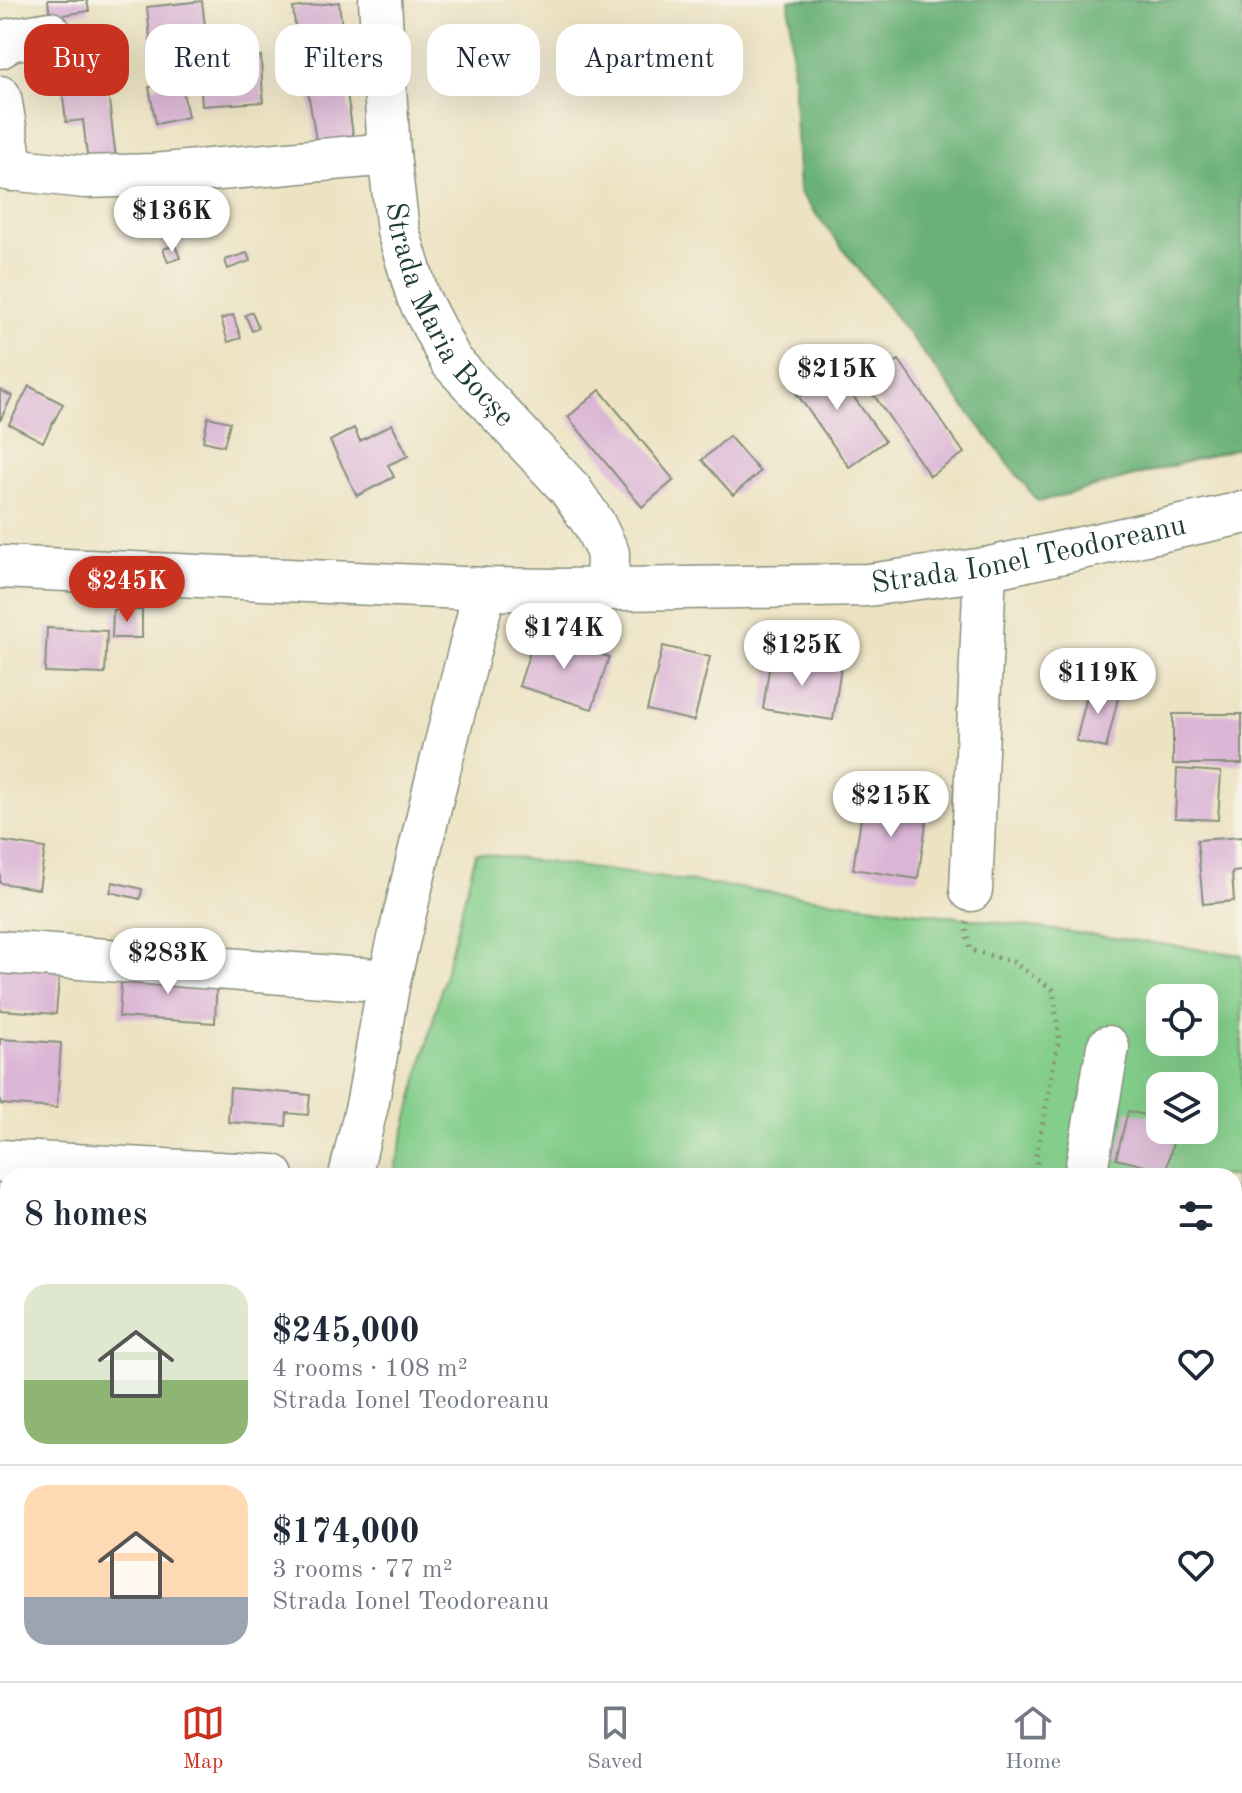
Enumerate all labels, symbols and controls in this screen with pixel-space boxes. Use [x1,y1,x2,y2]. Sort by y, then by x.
chip: Buy [24,24,129,96]
chip: Rent [145,24,259,96]
chip: Filters [275,24,411,96]
chip: New [427,24,540,96]
chip: Apartment [556,24,743,96]
pin: $136K [116,186,228,254]
text: $136K [132,199,212,225]
street label: Strada Maria Bocșe [380,201,519,433]
pin: $215K [781,344,893,412]
text: $215K [797,357,877,383]
street label: Strada Ionel Teodoreanu [869,511,1189,599]
pin: $245K [71,556,183,624]
text: $245K [87,569,167,595]
pin: $174K [508,603,620,671]
text: $174K [524,616,604,642]
pin: $125K [746,620,858,688]
text: $125K [762,633,842,659]
pin: $119K [1042,648,1154,716]
text: $119K [1058,661,1138,687]
pin: $215K [835,771,947,839]
text: $215K [851,784,931,810]
pin: $283K [112,928,224,996]
text: $283K [128,941,208,967]
map controls [1146,984,1218,1144]
button: locate [1146,984,1218,1056]
button: layers [1146,1072,1218,1144]
icon: filters [1174,1194,1218,1238]
text: 8 homes [24,1199,147,1233]
text: $245,000 [272,1315,420,1349]
icon: home [88,1316,184,1412]
icon: heart [1174,1342,1218,1386]
text: 4 rooms · 108 m² [272,1356,468,1382]
text: Strada Ionel Teodoreanu [272,1388,549,1414]
text: $174,000 [272,1516,420,1550]
icon: home [88,1517,184,1613]
icon: heart [1174,1543,1218,1587]
text: 3 rooms · 77 m² [272,1557,453,1583]
text: Strada Ionel Teodoreanu [272,1589,549,1615]
tab: Map [181,1701,225,1776]
tab: Saved [587,1701,643,1776]
tab: Home [1005,1701,1061,1776]

